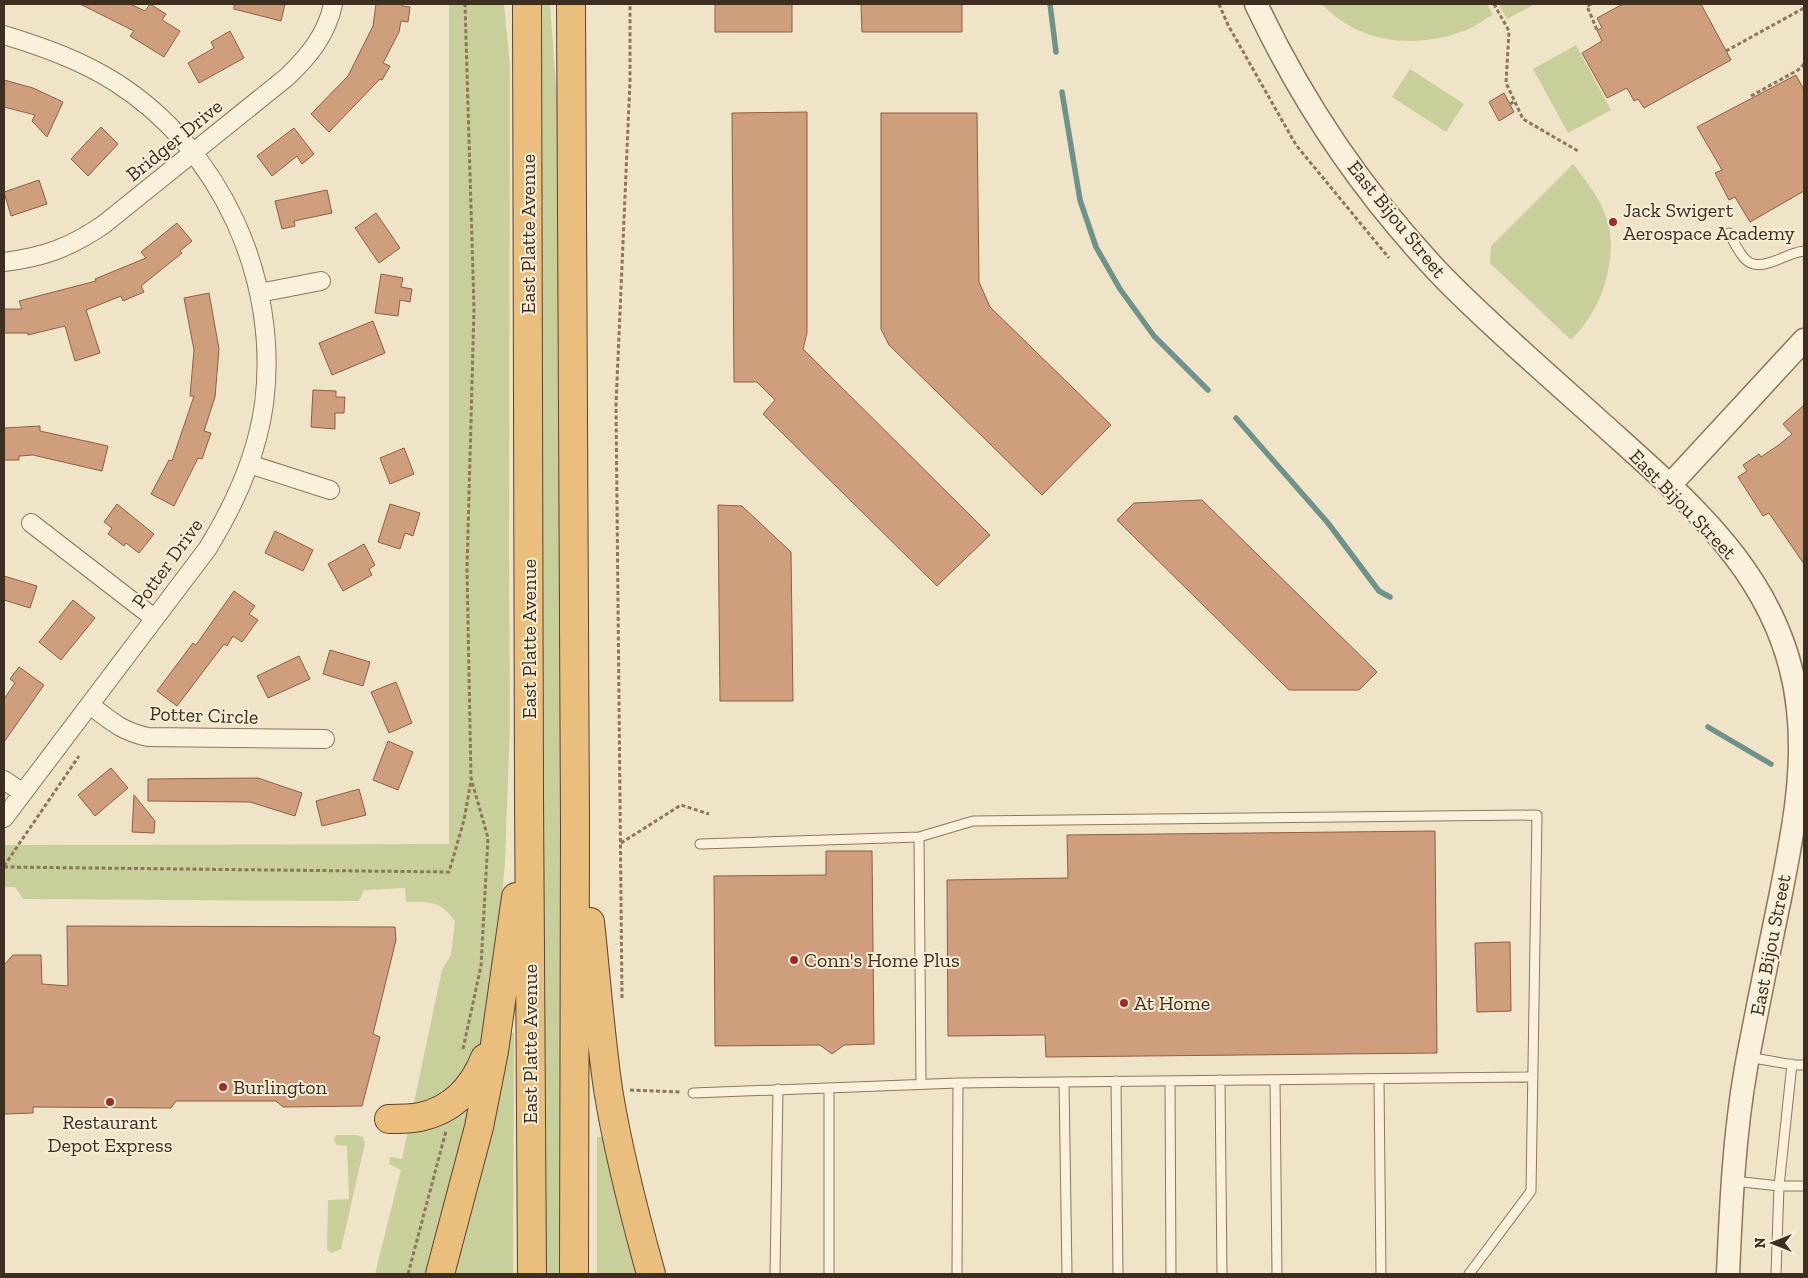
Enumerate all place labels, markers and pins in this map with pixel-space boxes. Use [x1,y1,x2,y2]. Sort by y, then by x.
place label: Jack Swigert Aerospace Academy [1623,198,1795,245]
marker: Jack Swigert Aerospace Academy [1607,216,1619,228]
place label: Conn's Home Plus [804,948,960,972]
marker: Conn's Home Plus [788,954,800,966]
place label: At Home [1134,991,1210,1015]
marker: At Home [1118,997,1130,1009]
place label: Burlington [233,1075,328,1099]
marker: Burlington [217,1081,229,1093]
marker: Restaurant Depot Express [104,1096,116,1108]
place label: Restaurant Depot Express [47,1110,173,1157]

